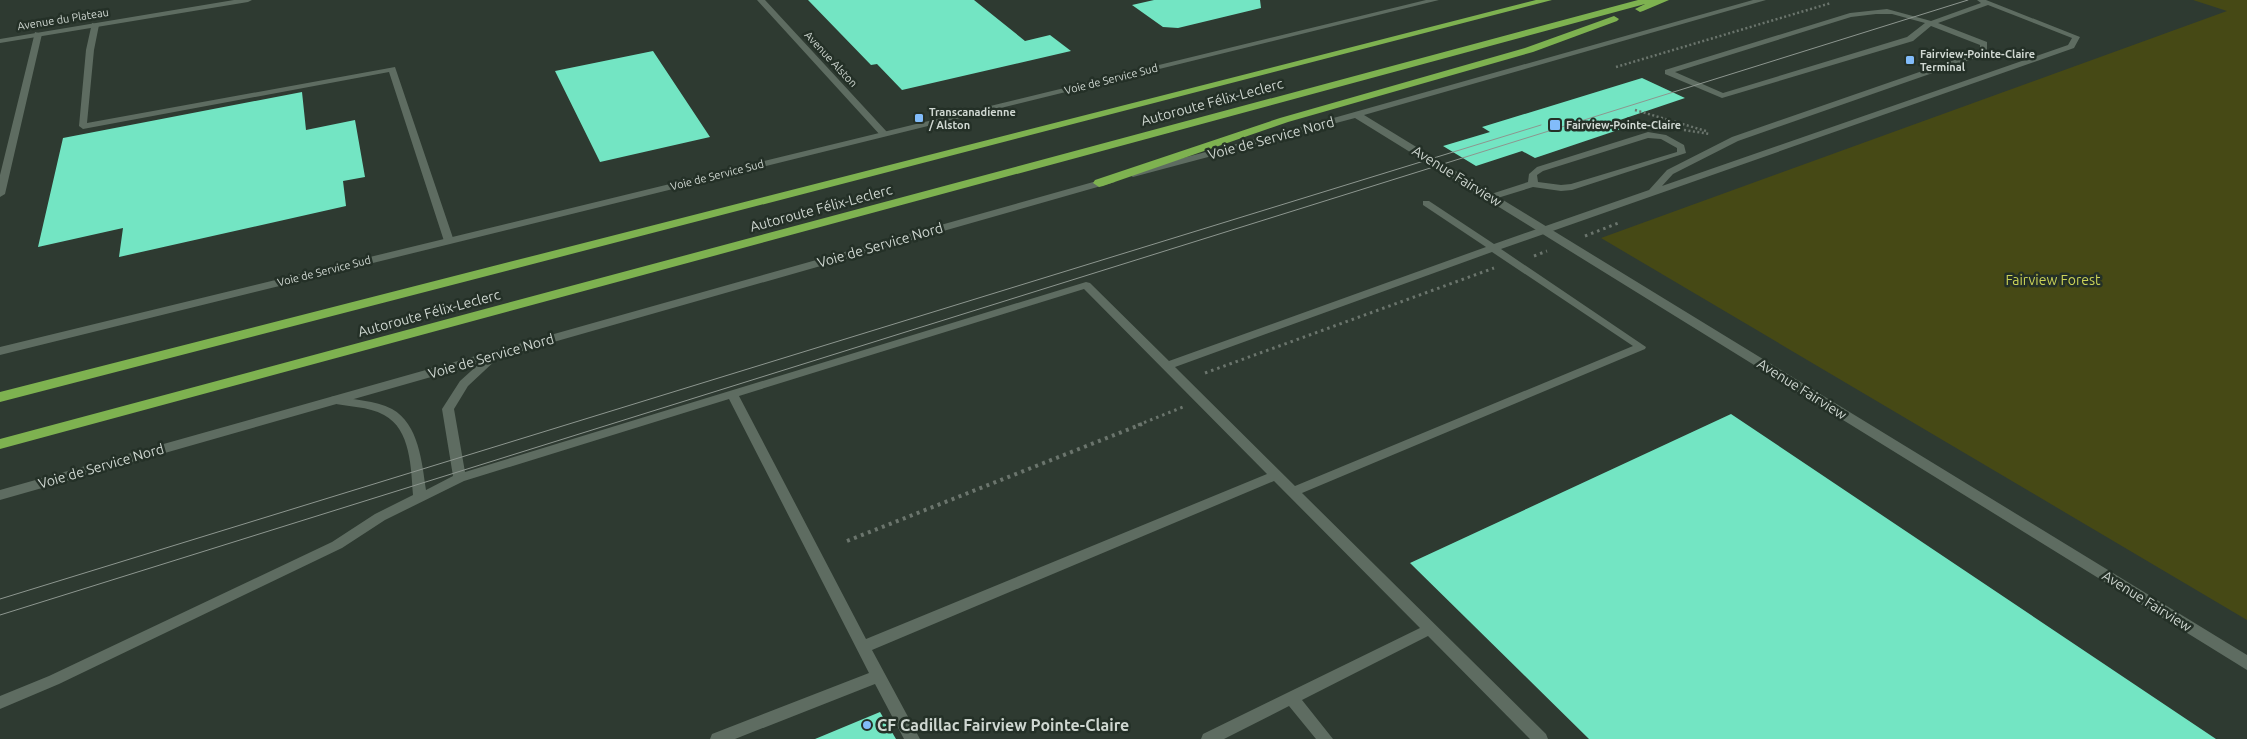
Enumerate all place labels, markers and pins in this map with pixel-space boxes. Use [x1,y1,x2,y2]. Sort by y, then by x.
place label: Fairview-Pointe-Claire Terminal [1920,48,2035,73]
marker: Fairview-Pointe-Claire Terminal [1904,54,1916,66]
place label: Transcanadienne / Alston [928,106,1016,131]
marker: Transcanadienne / Alston [913,112,925,124]
marker: Fairview-Pointe-Claire [1548,118,1562,132]
place label: Fairview-Pointe-Claire [1566,119,1681,131]
place label: CF Cadillac Fairview Pointe-Claire [877,716,1129,734]
marker: CF Cadillac Fairview Pointe-Claire [861,719,873,731]

